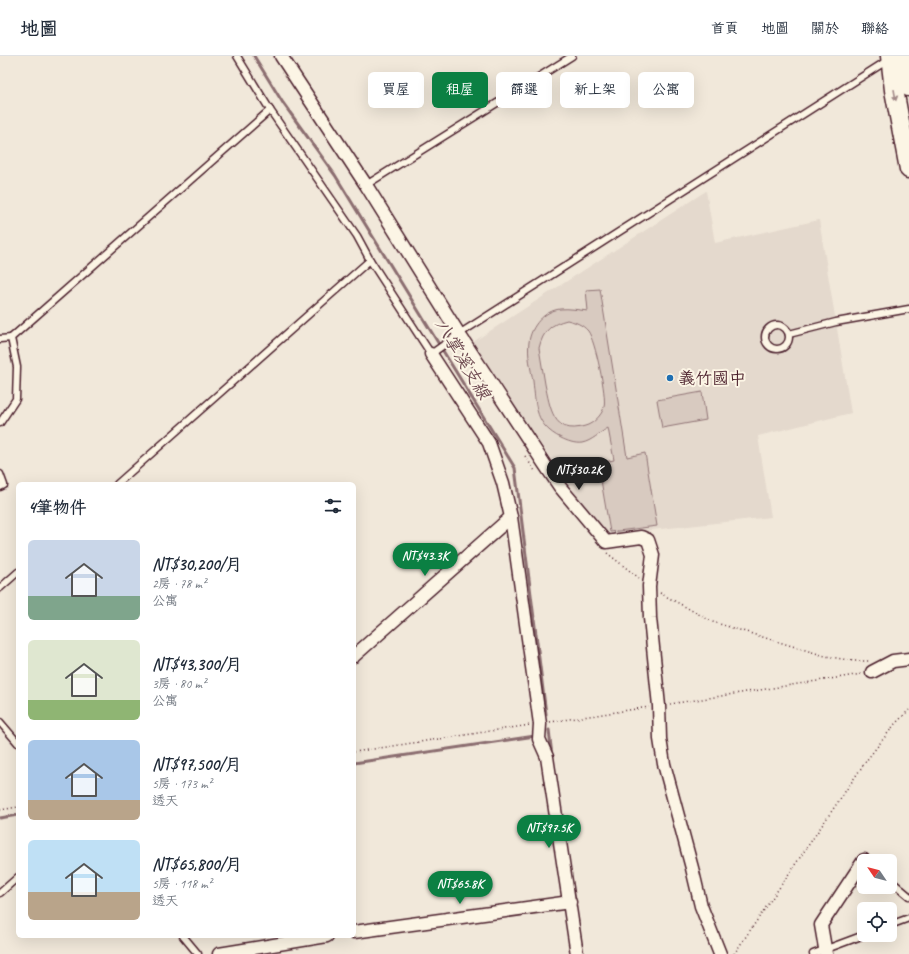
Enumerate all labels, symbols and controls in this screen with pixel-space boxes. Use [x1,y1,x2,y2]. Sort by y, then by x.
text: 地圖 [20,17,58,41]
text: 首頁 [711,20,739,37]
text: 地圖 [761,20,789,37]
text: 關於 [811,20,839,37]
text: 聯絡 [861,20,889,37]
chip: 買屋 [368,72,424,108]
chip: 租屋 [432,72,488,108]
chip: 篩選 [496,72,552,108]
chip: 新上架 [560,72,630,108]
chip: 公寓 [638,72,694,108]
one-way arrow [892,89,898,101]
water label: 八掌溪支線 [430,315,496,404]
place label: 義竹國中 [678,368,746,389]
marker: 義竹國中 [665,373,675,383]
pin: NT$30.2K [538,457,620,491]
text: NT$30.2K [556,462,602,478]
icon: filters [322,495,344,517]
text: 4筆物件 [28,497,87,518]
pin: NT$43.3K [384,543,466,577]
text: NT$43.3K [402,548,448,564]
text: NT$30,200/月 [152,554,242,575]
icon: home [60,556,108,604]
text: 2房 · 78 m² [152,576,206,592]
text: 公寓 [152,593,178,609]
text: NT$43,300/月 [152,654,242,675]
icon: home [60,656,108,704]
text: 3房 · 80 m² [152,676,206,692]
text: 公寓 [152,693,178,709]
text: NT$97,500/月 [152,754,242,775]
icon: home [60,756,108,804]
text: 5房 · 173 m² [152,776,212,792]
text: 透天 [152,793,178,809]
pin: NT$97.5K [508,815,590,849]
text: NT$97.5K [526,820,572,836]
text: NT$65,800/月 [152,854,242,875]
north arrow [857,854,897,894]
map controls [857,854,897,942]
icon: home [60,856,108,904]
pin: NT$65.8K [419,871,501,905]
text: 5房 · 118 m² [152,876,212,892]
text: NT$65.8K [437,876,483,892]
text: 透天 [152,893,178,909]
button: locate [857,902,897,942]

